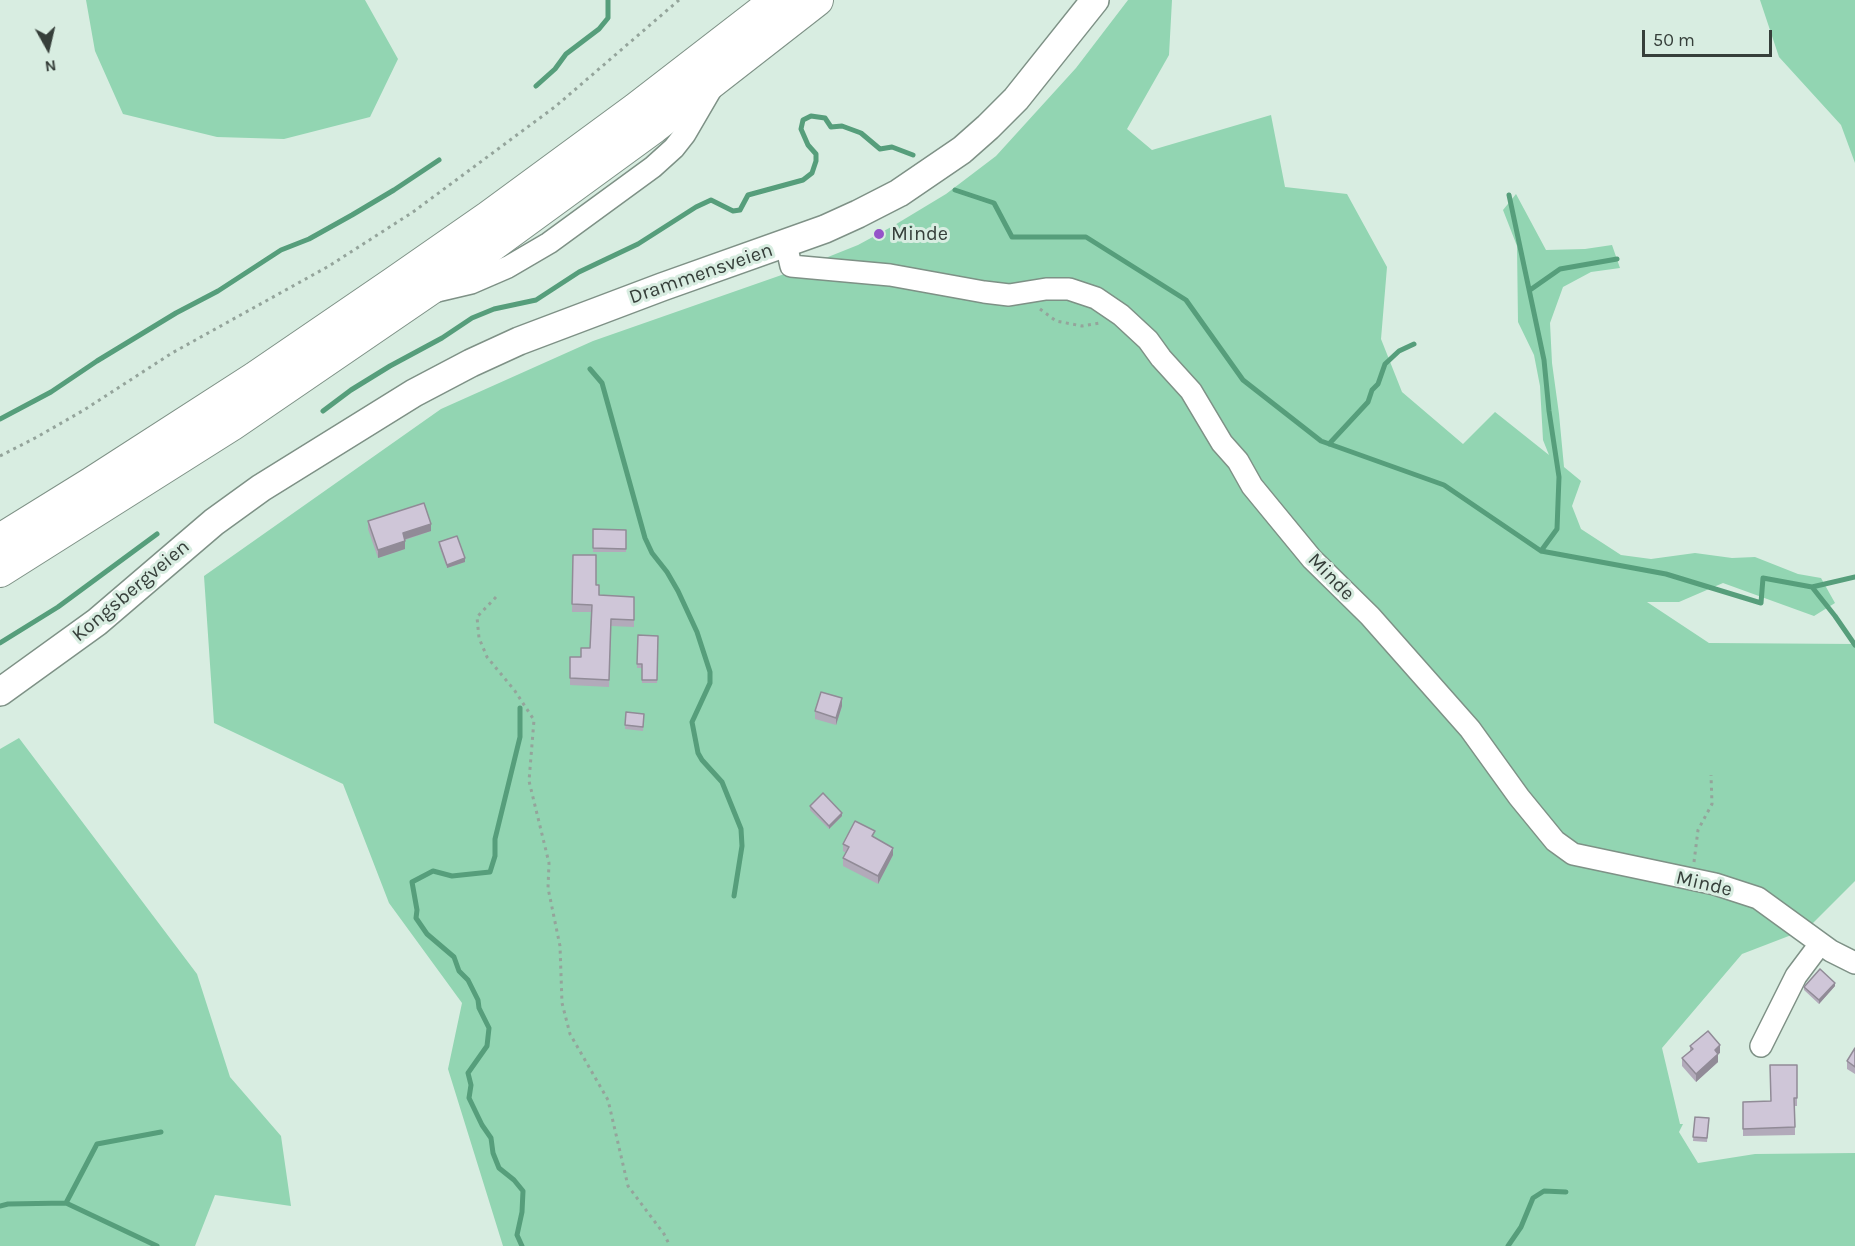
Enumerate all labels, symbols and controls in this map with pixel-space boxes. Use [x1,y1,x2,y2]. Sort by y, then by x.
north arrow [18,18,78,78]
scale bar [1645,18,1776,56]
text: 50 m [1653,29,1695,51]
text: N [44,56,58,77]
place label: Minde [891,222,948,246]
marker: Minde [872,227,886,241]
street label: Drammensveien [626,238,776,310]
street label: Kongsbergveien [67,535,195,647]
street label: Minde [1303,548,1359,606]
street label: Minde [1673,866,1735,902]

